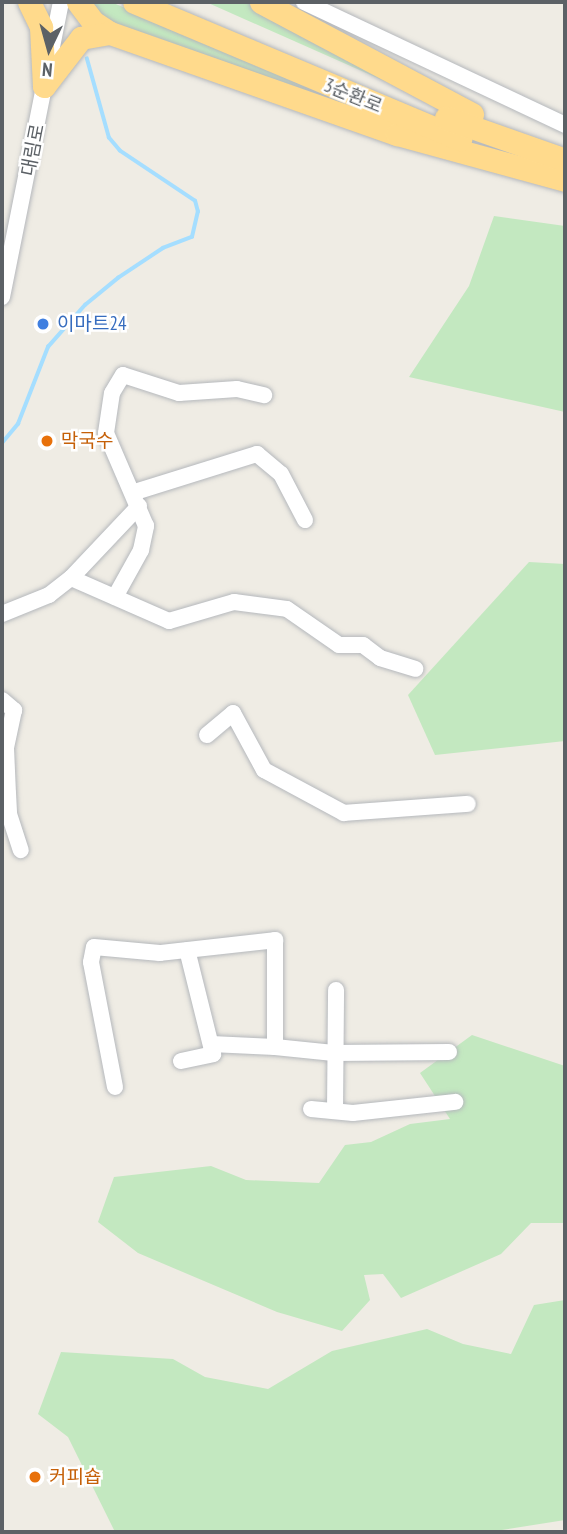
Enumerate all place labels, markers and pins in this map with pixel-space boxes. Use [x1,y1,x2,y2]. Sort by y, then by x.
place label: 이마트24 [57,313,127,335]
marker: 이마트24 [35,316,51,332]
place label: 막국수 [61,430,113,452]
marker: 막국수 [39,433,55,449]
place label: 커피숍 [49,1466,101,1488]
marker: 커피숍 [27,1469,43,1485]

